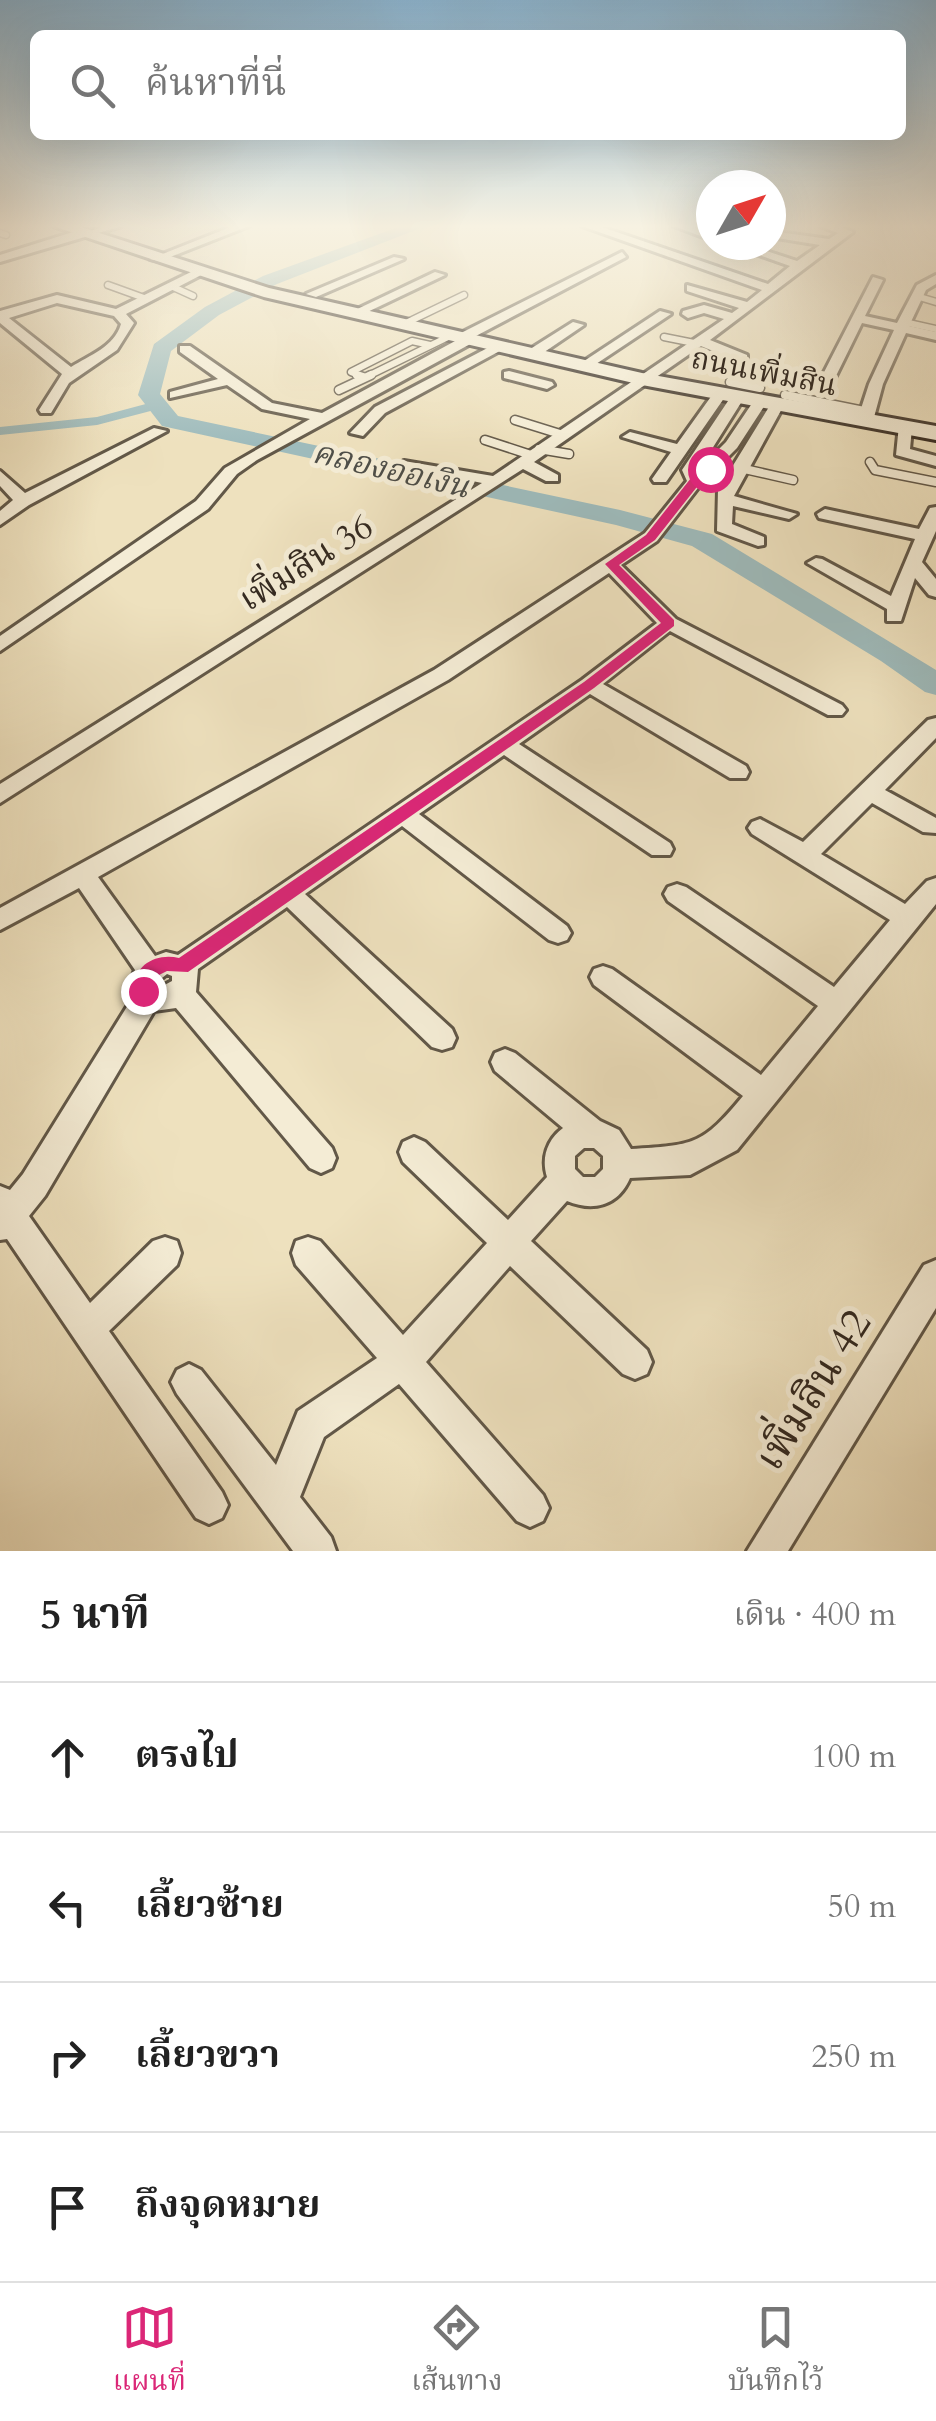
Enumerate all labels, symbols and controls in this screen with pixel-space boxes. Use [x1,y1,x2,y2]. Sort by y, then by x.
search box [30,30,906,140]
text: ค้นหาที่นี่ [145,57,286,109]
icon: search [65,58,120,113]
north arrow [696,170,786,260]
street label: ถนนเพิ่มสิน [688,336,841,406]
water label: คลองออเงิน [308,431,474,510]
route start [688,447,734,493]
street label: เพิ่มสิน 36 [229,502,382,623]
route end [121,969,167,1015]
street label: เพิ่มสิน 42 [739,1297,885,1481]
text: 5 นาที [40,1586,150,1643]
text: เดิน · 400 m [733,1593,896,1637]
text: ตรงไป [135,1729,239,1781]
icon: ahead [40,1730,95,1785]
text: 100 m [811,1735,896,1779]
text: เลี้ยวซ้าย [135,1879,284,1931]
icon: left [40,1880,95,1935]
text: 50 m [828,1885,896,1929]
text: เลี้ยวขวา [135,2029,280,2081]
icon: right [40,2030,95,2085]
text: 250 m [811,2035,896,2079]
text: ถึงจุดหมาย [135,2179,320,2231]
icon: arrive [40,2180,95,2235]
tab: แผนที่ [113,2300,186,2405]
tab: เส้นทาง [411,2300,503,2405]
tab: บันทึกไว้ [728,2300,823,2405]

